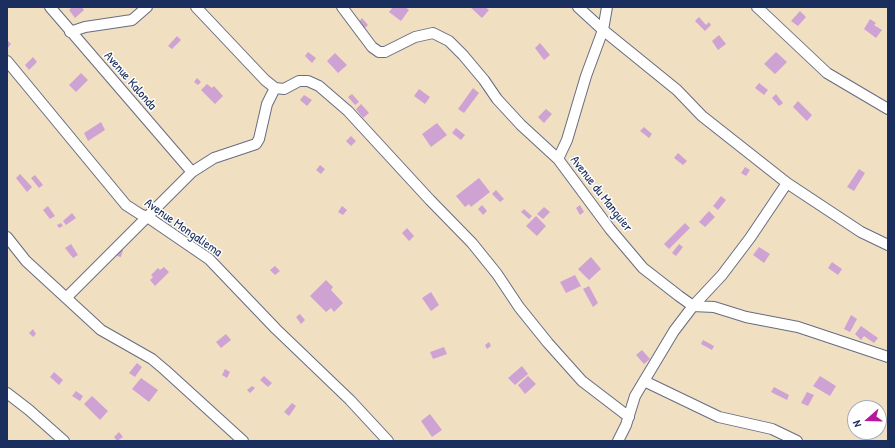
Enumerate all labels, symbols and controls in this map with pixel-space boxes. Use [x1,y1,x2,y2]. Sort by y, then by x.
street label: Avenue Kalonda [100,48,160,114]
street label: Avenue du Manguier [567,153,635,235]
street label: Avenue Mongaliema [141,195,225,261]
north arrow [847,400,887,440]
text: N [849,419,864,429]

